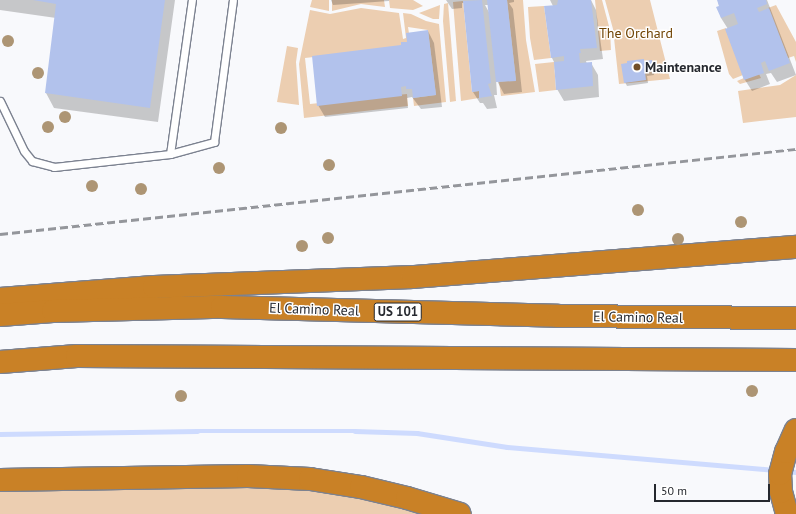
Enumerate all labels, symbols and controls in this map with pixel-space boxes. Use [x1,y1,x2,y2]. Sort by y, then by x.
park label: The Orchard [599,25,673,41]
place label: Maintenance [645,59,722,75]
marker: Maintenance [632,62,642,72]
street label: El Camino Real [269,299,359,319]
road number: US 101 [373,301,423,323]
street label: El Camino Real [593,308,683,326]
scale bar [656,476,772,502]
text: 50 m [661,483,687,498]

